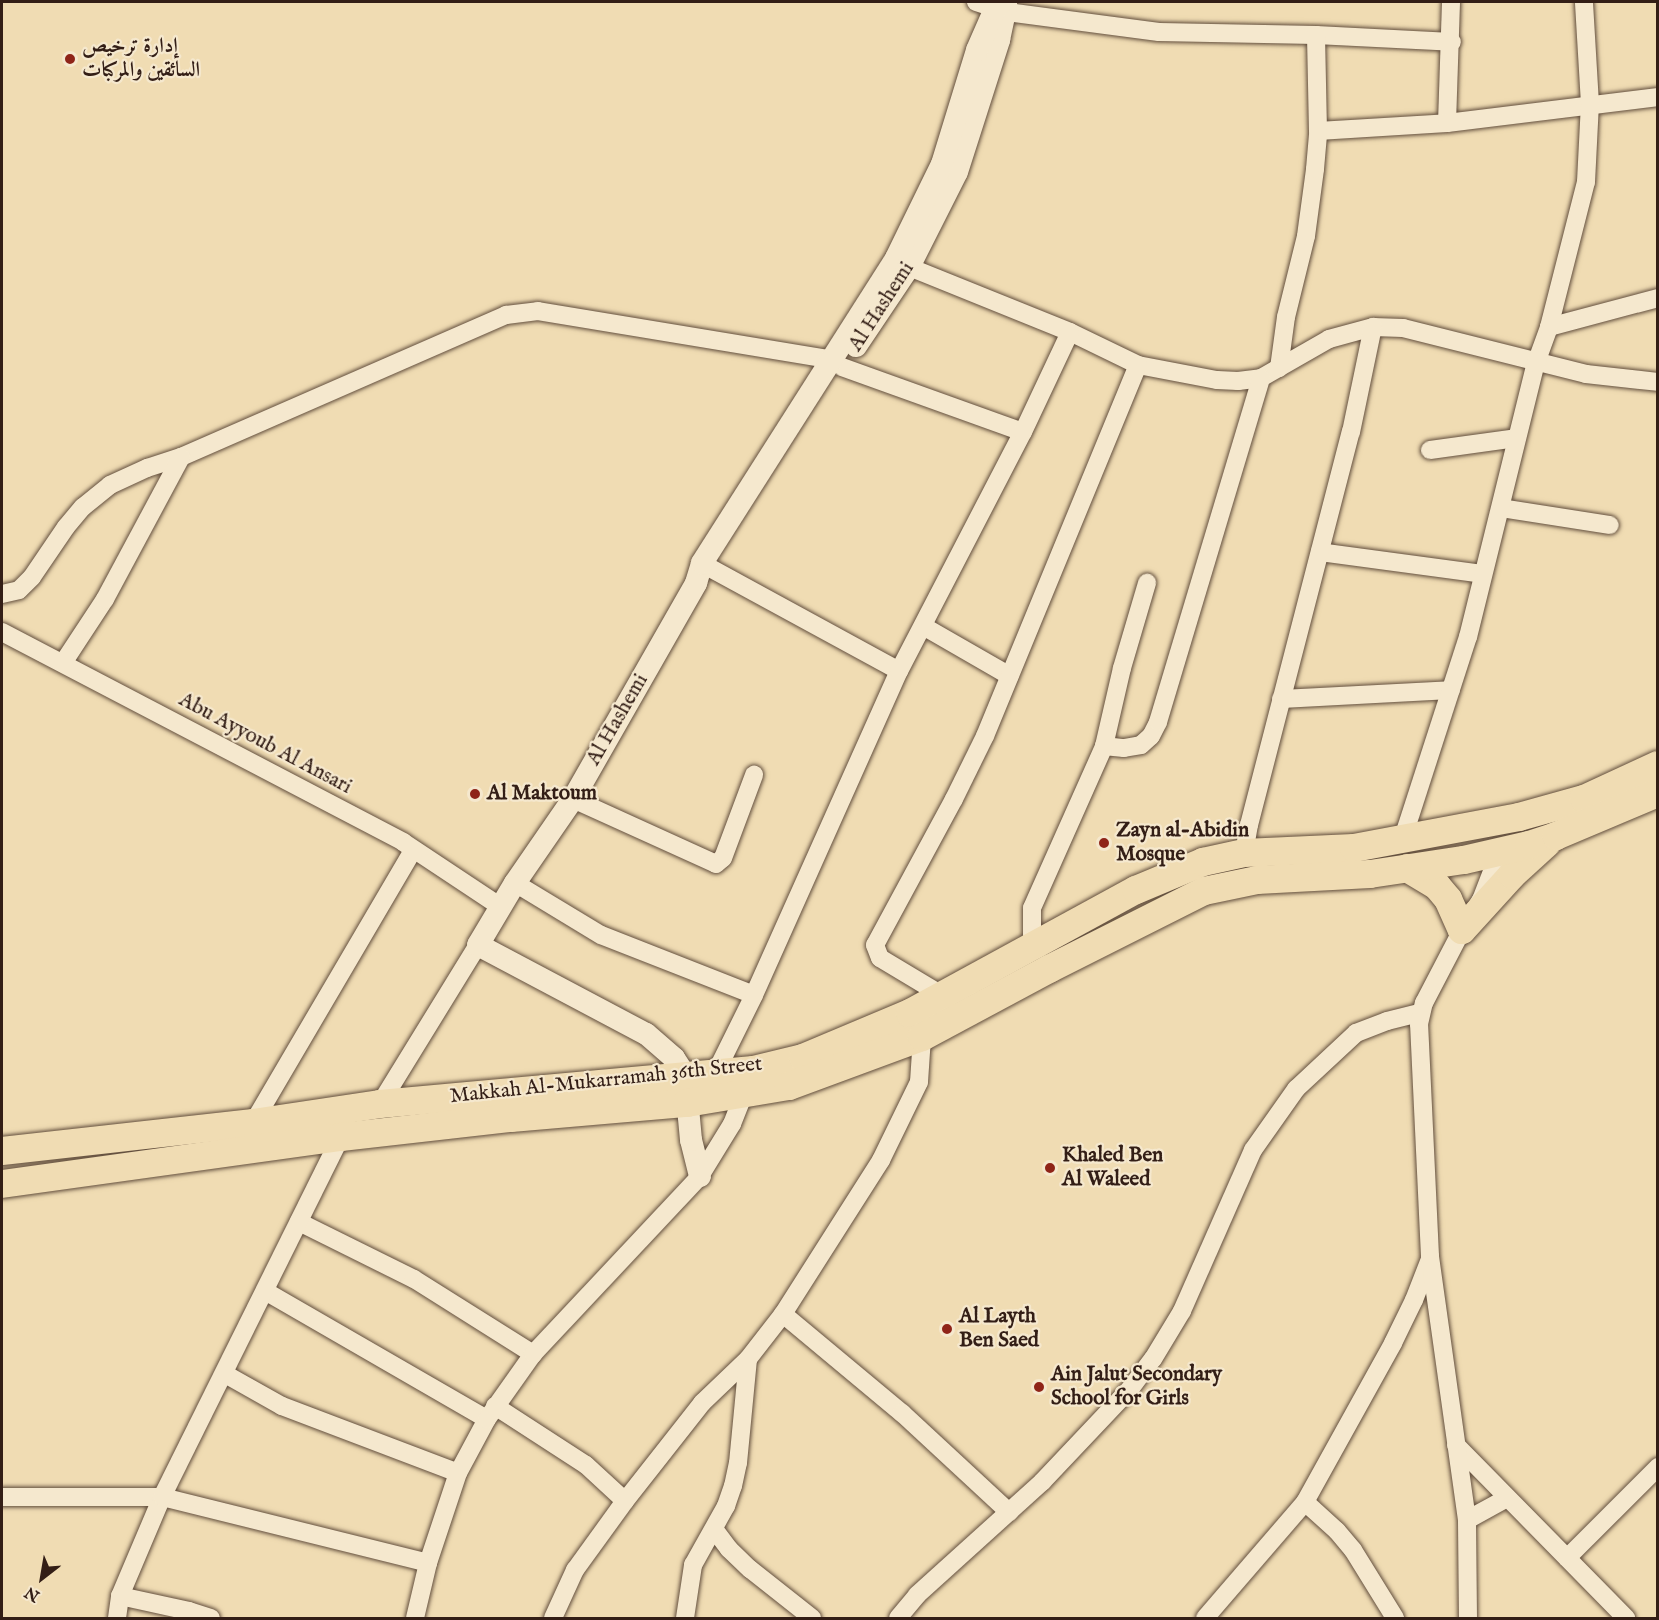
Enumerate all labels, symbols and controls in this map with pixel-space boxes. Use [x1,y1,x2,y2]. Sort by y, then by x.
place label: إدارة ترخيص السائقين والمركبات [82,34,200,84]
marker: إدارة ترخيص السائقين والمركبات [63,52,77,66]
street label: Al Hashemi [844,258,920,356]
street label: Al Hashemi [582,670,654,770]
street label: Abu Ayyoub Al Ansari [174,688,356,800]
place label: Al Maktoum [487,781,597,807]
marker: Al Maktoum [468,787,482,801]
place label: Zayn al-Abidin Mosque [1116,818,1249,868]
marker: Zayn al-Abidin Mosque [1097,836,1111,850]
street label: Makkah Al-Mukarramah 36th Street [449,1052,763,1110]
place label: Khaled Ben Al Waleed [1062,1143,1163,1193]
marker: Khaled Ben Al Waleed [1043,1161,1057,1175]
place label: Al Layth Ben Saed [959,1304,1039,1354]
marker: Al Layth Ben Saed [940,1322,954,1336]
place label: Ain Jalut Secondary School for Girls [1051,1362,1222,1412]
marker: Ain Jalut Secondary School for Girls [1032,1380,1046,1394]
north arrow [12,1548,72,1608]
text: N [22,1581,44,1606]

